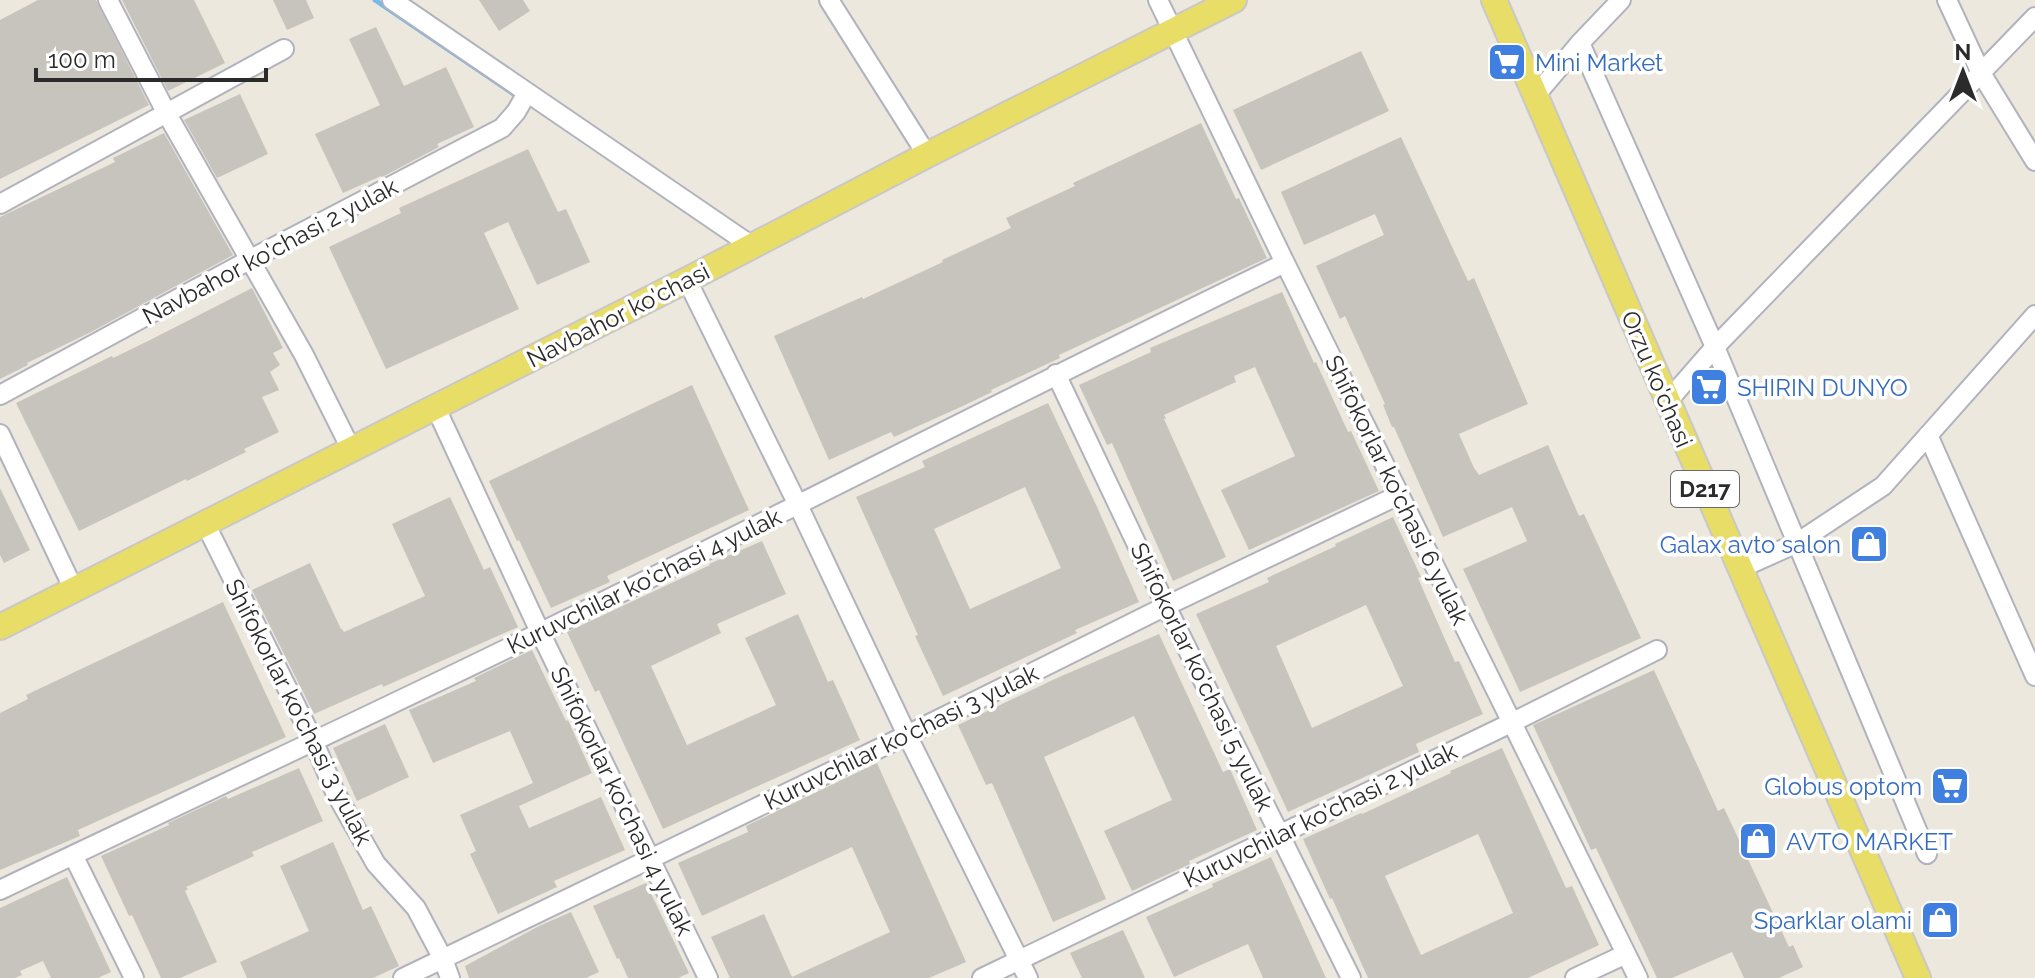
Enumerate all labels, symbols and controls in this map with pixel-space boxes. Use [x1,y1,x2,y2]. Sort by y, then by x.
scale bar [36,32,266,82]
north arrow [1923,32,2003,112]
text: N [1955,39,1971,65]
supermarket icon: Mini Market [1486,41,1528,83]
text: 100 m [48,45,116,74]
place label: Mini Market [1535,48,1663,77]
street label: Navbahor ko'chasi 2 yulak [138,171,403,331]
street label: Navbahor ko'chasi [522,256,714,374]
street label: Orzu ko'chasi [1615,306,1699,452]
street label: Shifokorlar ko'chasi 6 yulak [1319,350,1475,630]
supermarket icon: SHIRIN DUNYO [1688,366,1730,408]
place label: SHIRIN DUNYO [1737,373,1908,402]
road number: D217 [1671,471,1739,507]
street label: Kuruvchilar ko'chasi 4 yulak [502,502,786,660]
shop icon: Galax avto salon [1848,523,1890,565]
place label: Galax avto salon [1660,530,1841,559]
street label: Shifokorlar ko'chasi 5 yulak [1124,538,1280,816]
street label: Shifokorlar ko'chasi 3 yulak [219,574,379,850]
street label: Kuruvchilar ko'chasi 3 yulak [759,658,1043,816]
street label: Shifokorlar ko'chasi 4 yulak [544,662,700,940]
street label: Kuruvchilar ko'chasi 2 yulak [1178,736,1462,894]
supermarket icon: Globus optom [1929,765,1971,807]
place label: Globus optom [1764,772,1922,801]
shop icon: AVTO MARKET [1737,820,1779,862]
place label: AVTO MARKET [1786,827,1953,856]
shop icon: Sparklar olami [1919,899,1961,941]
place label: Sparklar olami [1754,906,1912,935]

